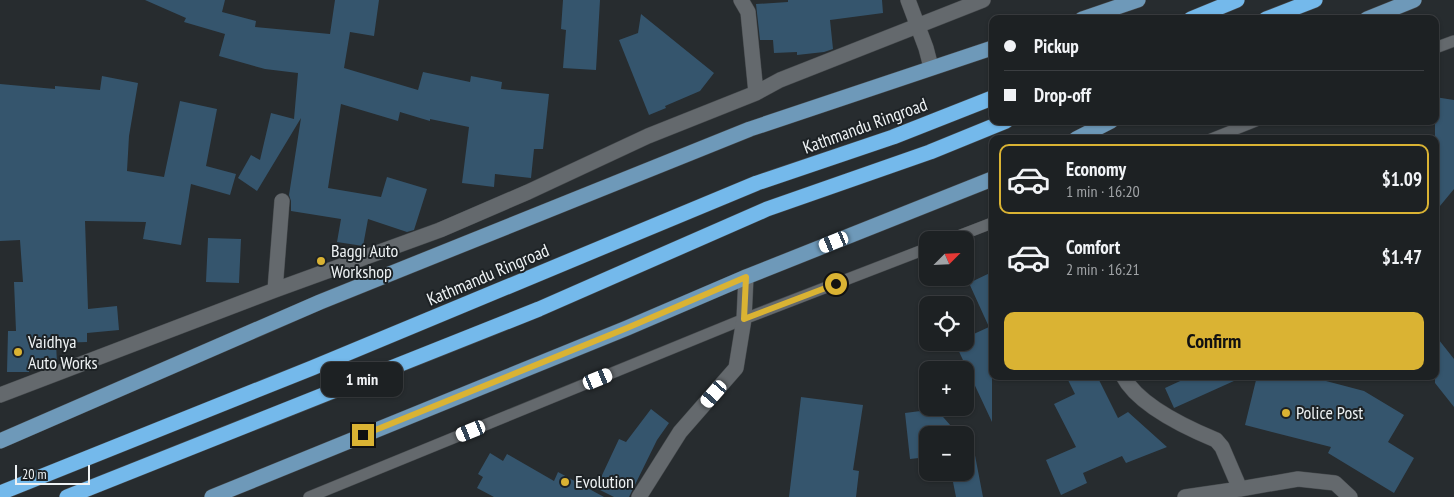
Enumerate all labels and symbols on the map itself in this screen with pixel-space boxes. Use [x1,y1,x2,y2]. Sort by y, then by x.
street label: Kathmandu Ringroad [799,92,930,159]
car [817,229,850,255]
north arrow [919,231,974,286]
street label: Kathmandu Ringroad [423,238,552,311]
place label: Baggi Auto Workshop [331,239,399,283]
marker: Baggi Auto Workshop [315,255,327,267]
route start [825,273,847,295]
place label: Vaidhya Auto Works [27,330,98,374]
marker: Vaidhya Auto Works [12,346,24,358]
callout: 1 min [322,362,404,398]
car [581,366,614,392]
car [698,378,729,410]
place label: Police Post [1296,401,1363,424]
marker: Police Post [1280,407,1292,419]
car [454,418,487,444]
route end [352,424,374,446]
scale bar [15,462,90,485]
place label: Evolution [575,470,634,493]
marker: Evolution [559,476,571,488]

